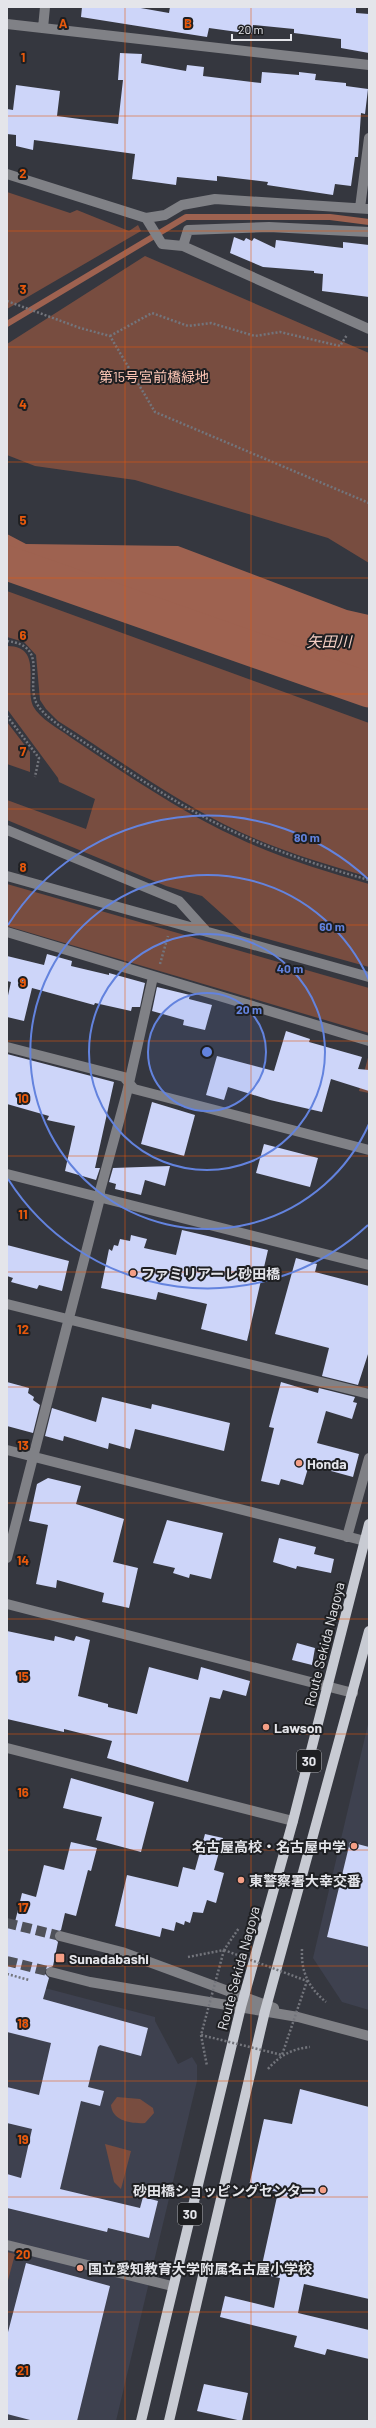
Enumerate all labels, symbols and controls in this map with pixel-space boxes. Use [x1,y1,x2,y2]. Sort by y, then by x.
text: A [59,15,68,31]
text: B [184,15,192,31]
scale bar [232,16,291,42]
text: 20 m [238,22,264,36]
text: 1 [21,49,25,65]
text: 2 [19,165,27,181]
text: 3 [19,281,27,297]
park label: 第15号宮前橋緑地 [99,368,209,385]
text: 4 [19,396,27,412]
text: 5 [19,512,27,528]
text: 6 [20,627,27,643]
water label: 矢田川 [306,632,353,650]
text: 7 [20,743,27,759]
text: 80 m [294,830,320,844]
text: 8 [19,859,27,875]
text: 60 m [319,919,345,933]
text: 40 m [277,961,303,975]
text: 9 [20,974,27,990]
text: 20 m [236,1002,262,1016]
centre of rings [200,1045,214,1059]
text: 10 [17,1090,29,1106]
text: 11 [18,1206,28,1222]
place label: ファミリアーレ砂田橋 [141,1265,280,1282]
marker: ファミリアーレ砂田橋 [128,1268,138,1278]
text: 12 [17,1321,29,1337]
text: 13 [17,1437,29,1453]
place label: Honda [307,1455,347,1472]
marker: Honda [294,1458,304,1468]
text: 14 [17,1552,29,1568]
street label: Route Sekida Nagoya [300,1580,348,1708]
text: 15 [17,1668,29,1684]
place label: Lawson [274,1719,322,1736]
marker: Lawson [261,1722,271,1732]
road number: 30 [297,1750,321,1772]
text: 16 [17,1784,29,1800]
place label: 名古屋高校・名古屋中学 [192,1838,346,1855]
marker: 名古屋高校・名古屋中学 [349,1841,359,1851]
place label: 東警察署大幸交番 [249,1872,361,1889]
marker: 東警察署大幸交番 [236,1875,246,1885]
text: 17 [17,1899,29,1915]
street label: Route Sekida Nagoya [213,1904,263,2032]
place label: Sunadabashi [69,1950,149,1967]
marker: Sunadabashi [54,1952,66,1964]
text: 18 [17,2015,29,2031]
text: 19 [17,2131,29,2147]
place label: 砂田橋ショッピングセンター [133,2182,315,2199]
marker: 砂田橋ショッピングセンター [318,2185,328,2195]
road number: 30 [178,2203,202,2225]
text: 20 [16,2246,30,2262]
place label: 国立愛知教育大学附属名古屋小学校 [88,2260,312,2277]
marker: 国立愛知教育大学附属名古屋小学校 [75,2263,85,2273]
text: 21 [17,2362,29,2378]

